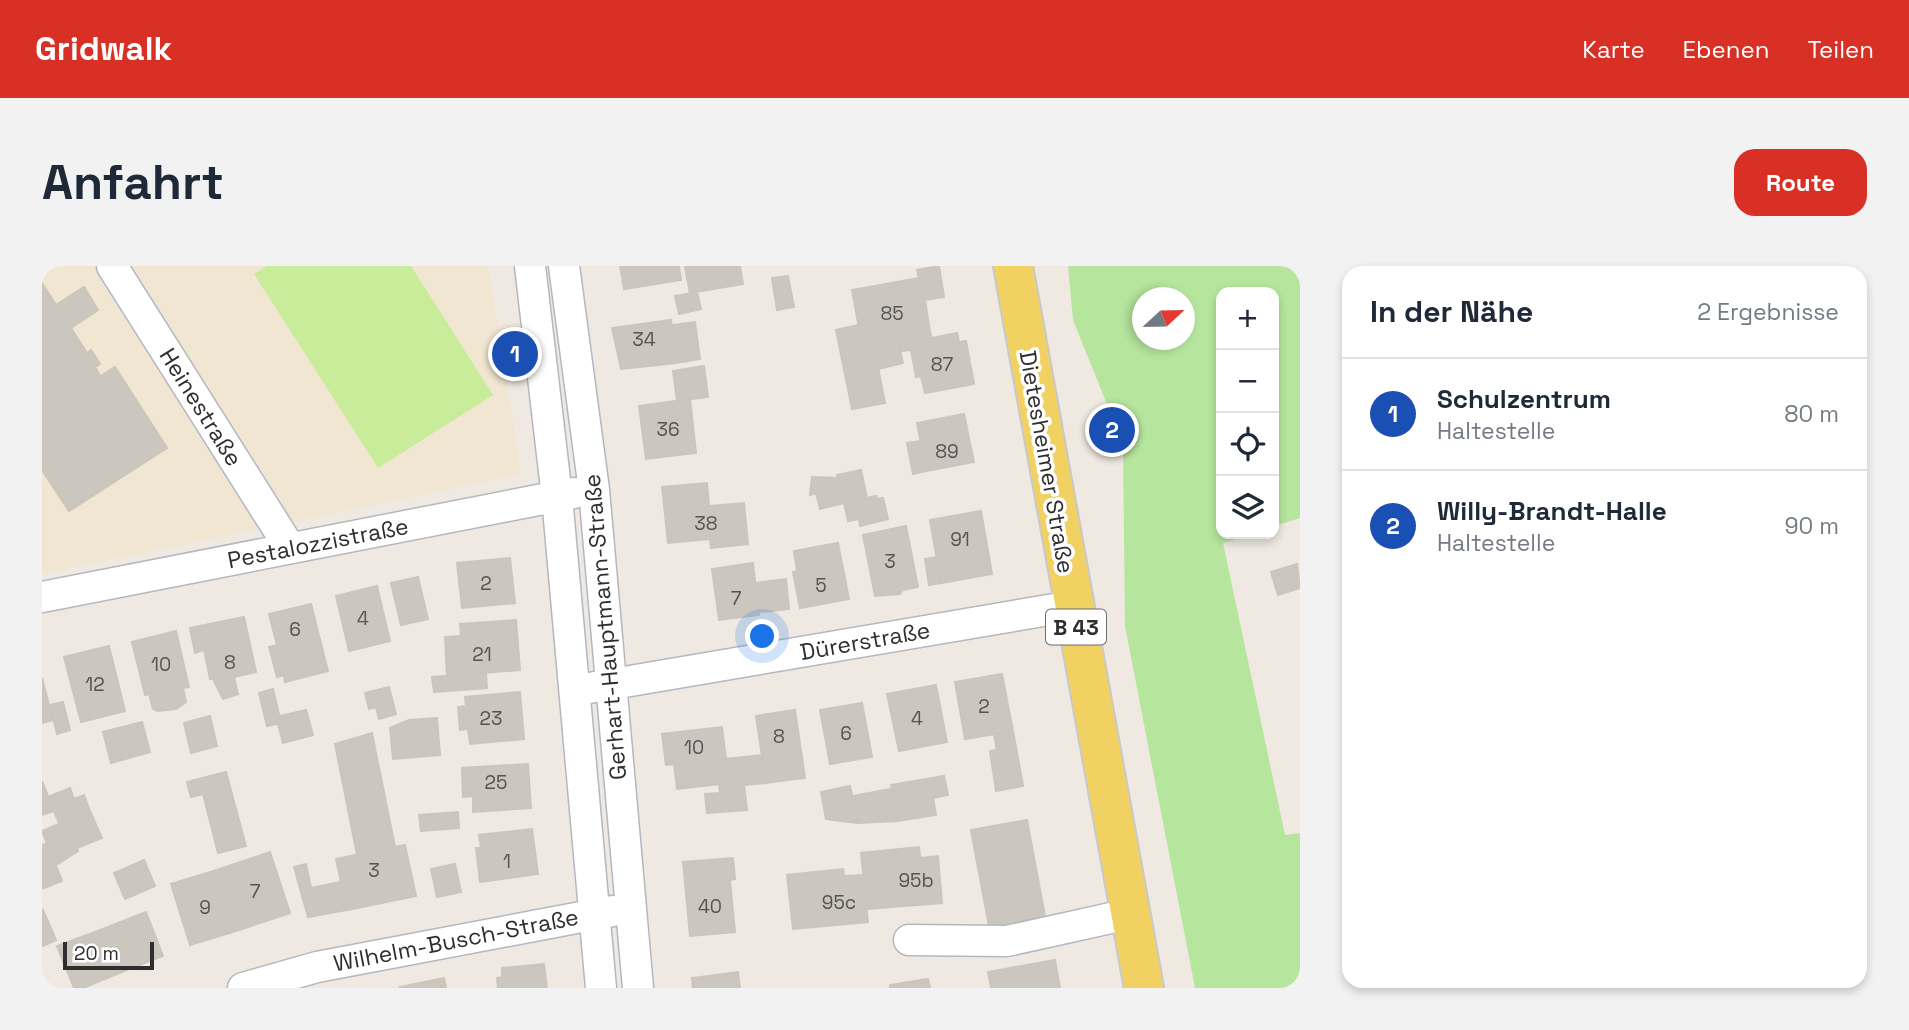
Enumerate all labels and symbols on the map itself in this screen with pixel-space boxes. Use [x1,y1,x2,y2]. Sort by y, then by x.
north arrow [1132,287,1195,350]
house number: 85 [880,301,904,326]
house number: 34 [632,327,656,352]
pin: 1 [492,328,538,380]
street label: Heinestraße [153,342,249,472]
street label: Dietesheimer Straße [1013,348,1081,576]
house number: 87 [931,352,953,377]
pin: 2 [1089,404,1135,456]
house number: 36 [656,417,680,442]
house number: 89 [935,439,959,464]
street label: Gerhart-Hauptmann-Straße [577,473,633,781]
street label: Pestalozzistraße [225,511,411,575]
house number: 38 [694,511,718,536]
house number: 91 [950,527,970,552]
house number: 3 [884,549,896,574]
house number: 2 [480,571,492,596]
house number: 5 [815,573,827,598]
house number: 7 [731,586,742,611]
house number: 4 [357,606,369,631]
road number: B 43 [1046,610,1106,644]
street label: Dürerstraße [798,615,932,667]
house number: 6 [289,617,301,642]
your location [745,619,779,653]
house number: 21 [472,642,492,667]
house number: 8 [224,650,236,675]
house number: 10 [151,652,171,677]
house number: 12 [85,672,105,697]
house number: 2 [978,694,990,719]
house number: 23 [480,706,502,731]
house number: 4 [911,706,923,731]
house number: 6 [840,721,852,746]
house number: 8 [773,724,785,749]
house number: 10 [684,735,704,760]
house number: 25 [485,770,507,795]
house number: 1 [503,849,511,874]
house number: 3 [368,858,380,883]
house number: 95b [898,868,934,893]
house number: 7 [250,879,261,904]
house number: 95c [822,890,856,915]
house number: 40 [698,894,722,919]
house number: 9 [199,895,211,920]
street label: Wilhelm-Busch-Straße [331,902,581,978]
scale bar [63,939,154,971]

